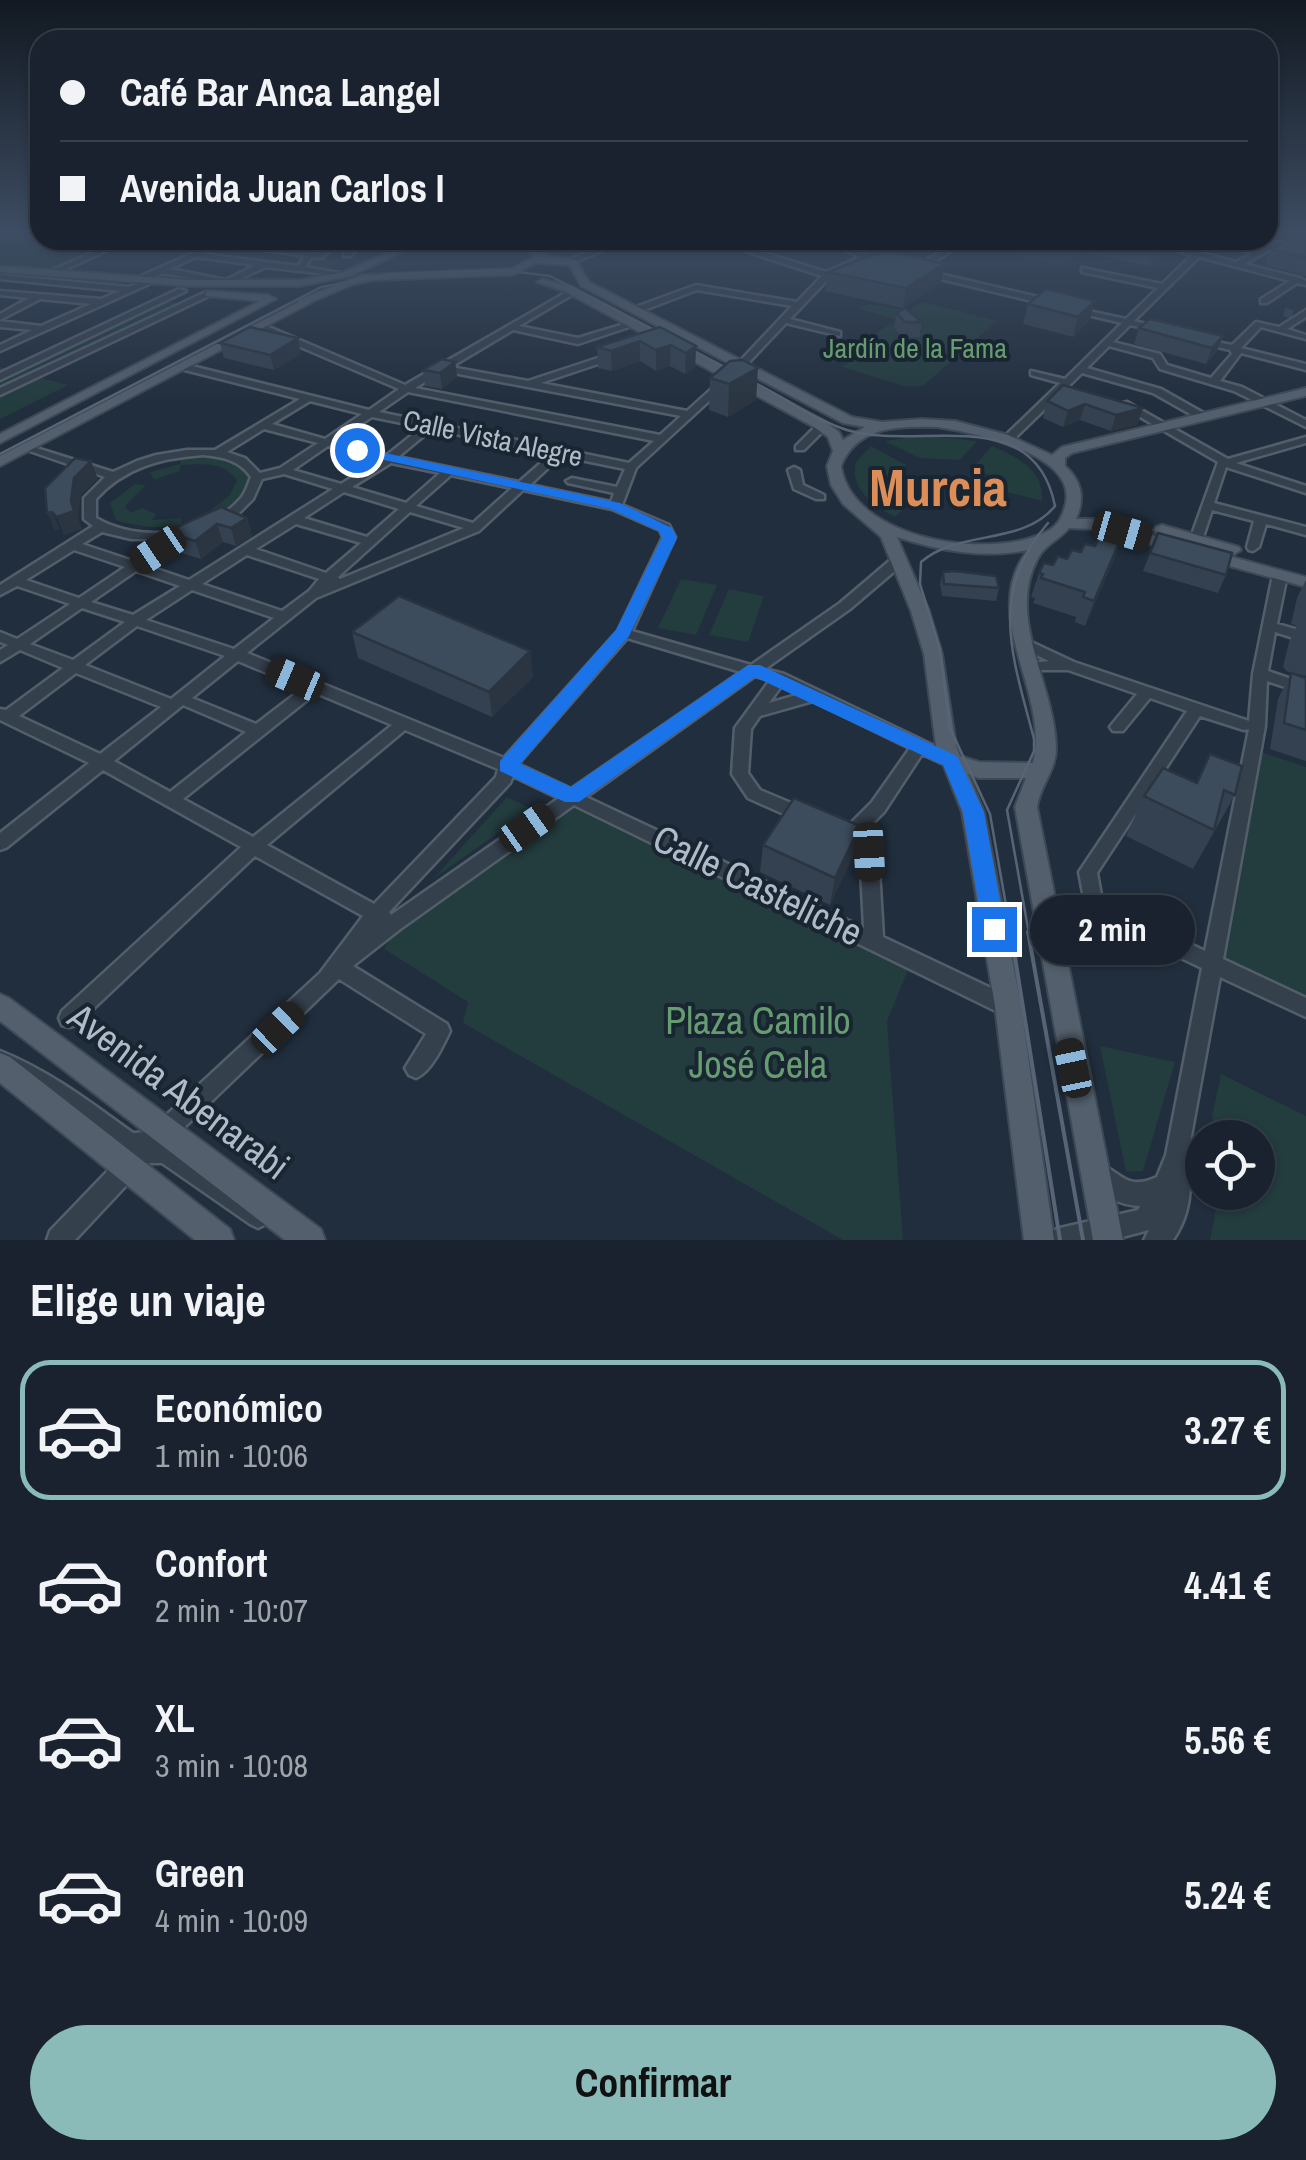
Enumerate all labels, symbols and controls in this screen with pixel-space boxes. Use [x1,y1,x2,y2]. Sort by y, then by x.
text: Café Bar Anca Langel [120,67,441,118]
text: Avenida Juan Carlos I [120,163,444,214]
park label: Jardín de la Fama [823,329,1007,367]
street label: Calle Vista Alegre [400,400,586,476]
route start [335,428,380,473]
district label: Murcia [869,452,1007,522]
car [1089,508,1155,554]
car [125,521,191,579]
car [262,653,328,705]
car [494,799,560,857]
street label: Calle Casteliche [645,812,871,958]
car [852,821,886,883]
callout: 2 min [1029,894,1194,964]
route end [972,907,1017,952]
text: 2 min [1078,908,1147,951]
street label: Avenida Abenarabi [57,990,300,1191]
park label: Plaza Camilo José Cela [665,995,851,1090]
car [246,996,310,1060]
car [1052,1036,1094,1100]
map controls [1185,1120,1275,1210]
button: locate [1185,1120,1275,1210]
text: Elige un viaje [30,1269,266,1330]
text: Económico [155,1383,323,1434]
icon: car [35,1385,125,1475]
text: 3.27 € [1184,1405,1271,1456]
text: 1 min · 10:06 [155,1434,308,1477]
text: Confort [155,1538,267,1589]
icon: car [35,1540,125,1630]
text: 4.41 € [1184,1560,1271,1611]
text: 2 min · 10:07 [155,1589,308,1632]
text: XL [155,1693,195,1744]
icon: car [35,1695,125,1785]
text: 5.56 € [1184,1715,1271,1766]
text: 3 min · 10:08 [155,1744,308,1787]
text: Green [155,1848,245,1899]
icon: car [35,1850,125,1940]
text: 5.24 € [1184,1870,1271,1921]
text: 4 min · 10:09 [155,1899,308,1942]
button: Confirmar [30,2025,1276,2140]

